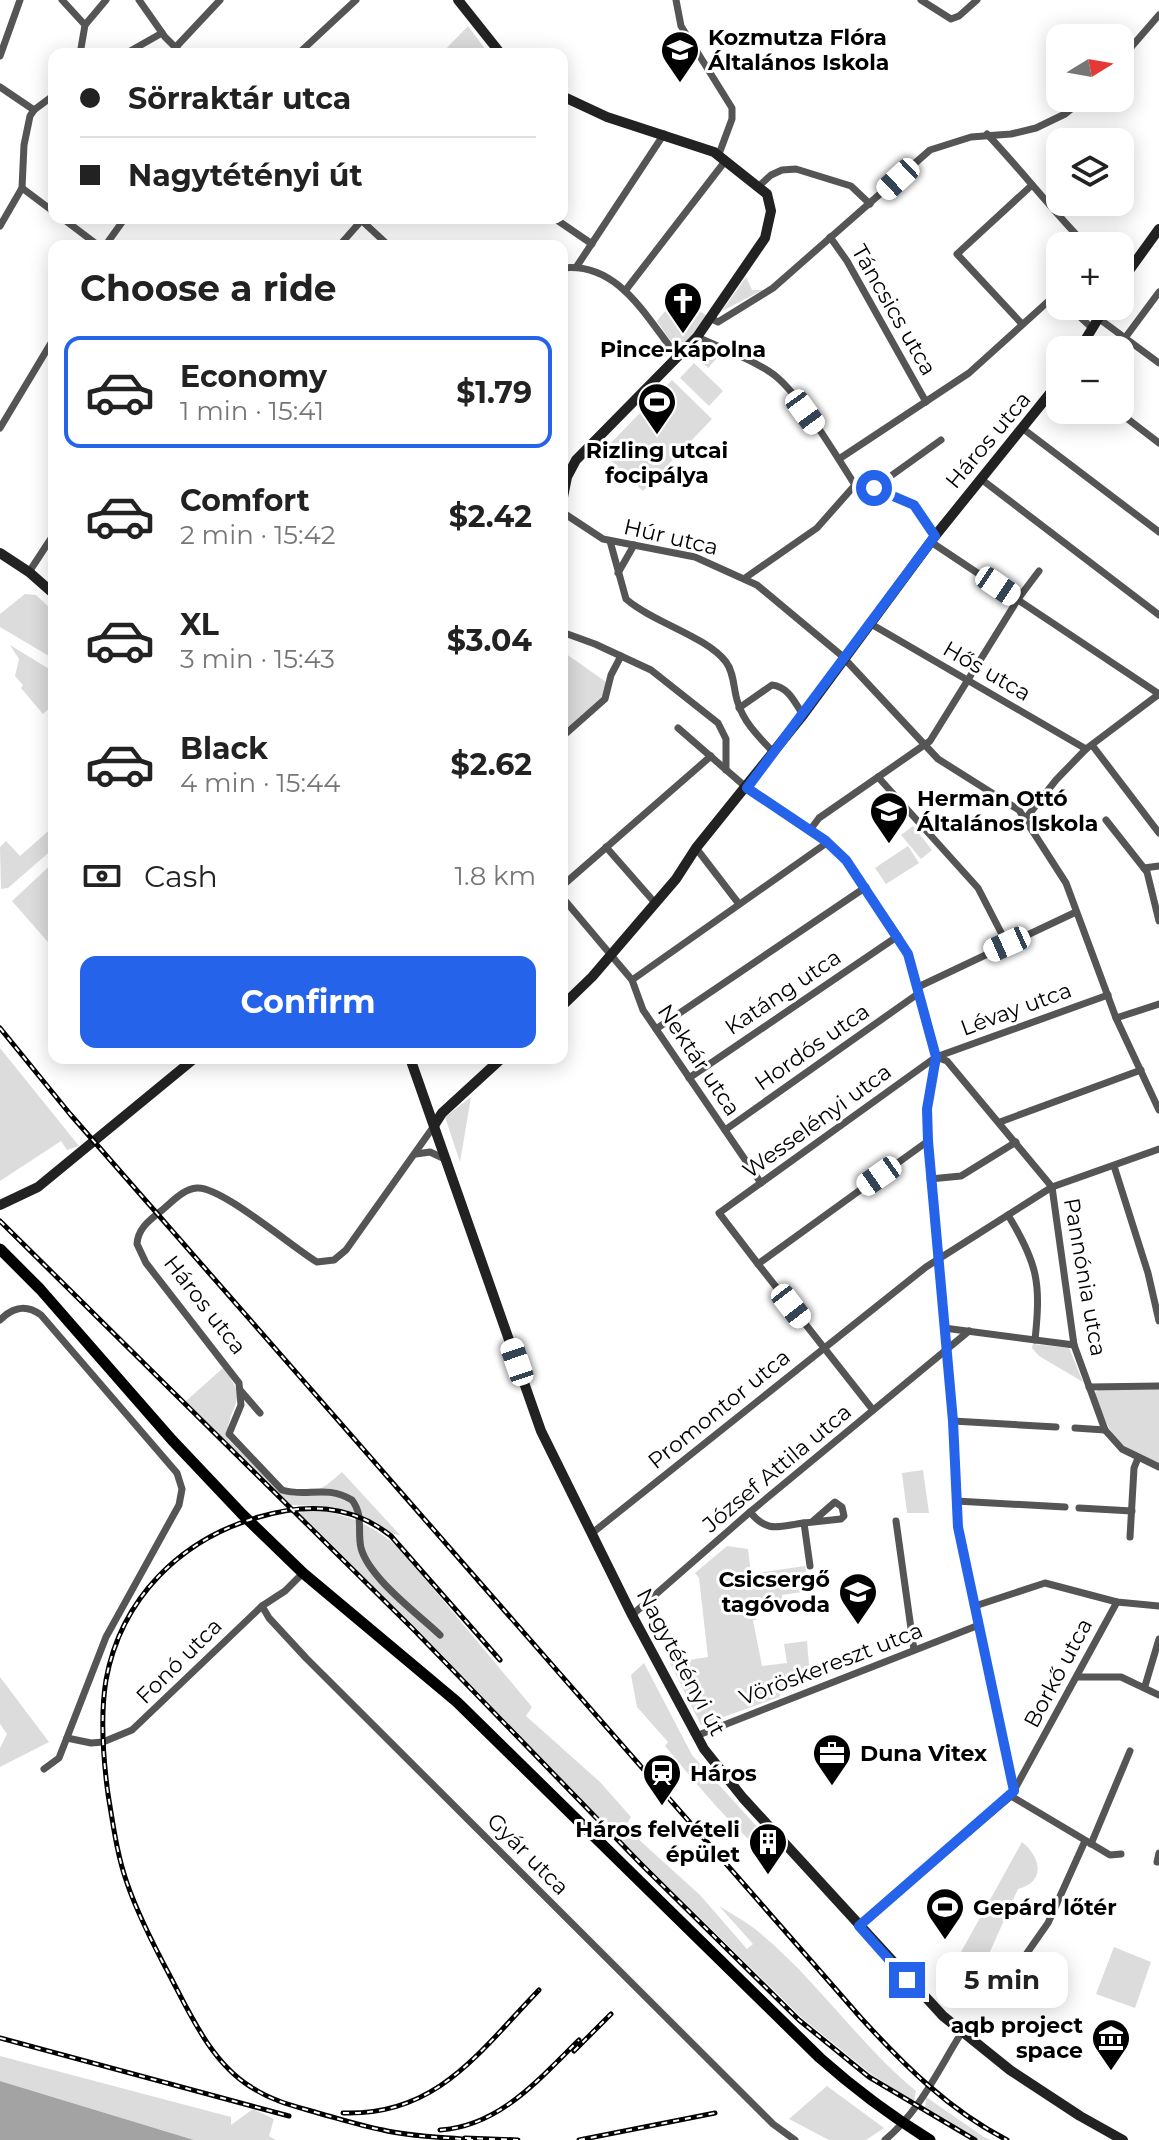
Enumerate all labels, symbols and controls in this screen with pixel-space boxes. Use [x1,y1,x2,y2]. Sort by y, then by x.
place label: Kozmutza Flóra Általános Iskola [707,24,889,76]
north arrow [1046,24,1134,112]
map controls [1046,24,1134,424]
school or university icon: Kozmutza Flóra Általános Iskola [659,29,701,84]
text: Sörraktár utca [128,80,351,117]
button: layers [1046,128,1134,216]
car [872,154,924,204]
text: Nagytétényi út [128,157,363,194]
button: + [1046,232,1134,320]
street label: Táncsics utca [846,240,942,380]
text: Choose a ride [80,266,337,310]
church icon: Pince-kápolna [662,280,704,335]
place label: Pince-kápolna [600,336,766,363]
button: − [1046,336,1134,424]
icon: car [84,356,156,428]
text: Economy [180,358,327,395]
text: $1.79 [456,374,532,411]
sports icon: Rizling utcai focipálya [636,381,678,436]
car [781,386,829,438]
street label: Háros utca [940,386,1036,494]
text: 1 min · 15:41 [180,395,324,427]
place label: Rizling utcai focipálya [586,437,728,489]
route start [856,470,892,506]
icon: car [84,480,156,552]
text: Comfort [180,482,310,519]
text: $2.42 [449,498,532,535]
street label: Húr utca [621,513,721,561]
text: 2 min · 15:42 [180,519,335,551]
car [971,563,1025,609]
icon: car [84,604,156,676]
text: XL [180,606,219,643]
text: $3.04 [447,622,532,659]
street label: Hős utca [938,635,1036,707]
text: 3 min · 15:43 [180,643,335,675]
icon: car [84,728,156,800]
text: Black [180,730,268,767]
text: $2.62 [451,746,532,783]
text: 4 min · 15:44 [180,767,340,799]
place label: Herman Ottó Általános Iskola [916,785,1098,837]
school or university icon: Herman Ottó Általános Iskola [868,790,910,845]
icon: cash [80,854,124,898]
text: Cash [144,858,218,895]
text: 1.8 km [455,860,536,892]
car [980,923,1034,965]
street label: Katáng utca [720,943,846,1041]
button: Confirm [80,956,536,1048]
street label: Lévay utca [957,976,1075,1042]
street label: Hordós utca [749,997,875,1097]
street label: Nektár utca [652,999,746,1121]
street label: Wesselényi utca [737,1058,897,1184]
car [852,1152,906,1200]
street label: Pannónia utca [1058,1196,1112,1358]
street label: Háros utca [158,1250,252,1360]
car [767,1280,815,1332]
car [498,1335,536,1389]
street label: Promontor utca [642,1343,796,1475]
street label: József Attila utca [696,1398,857,1539]
place label: Csicsergő tagóvoda [719,1566,830,1618]
school or university icon: Csicsergő tagóvoda [837,1571,879,1626]
street label: Nagytétényi út [631,1584,731,1740]
street label: Fonó utca [130,1612,228,1710]
street label: Borkő utca [1018,1614,1098,1732]
street label: Vöröskereszt utca [736,1617,926,1711]
office icon: Duna Vitex [811,1732,853,1787]
place label: Duna Vitex [860,1740,987,1767]
station icon: Háros [641,1752,683,1807]
place label: Háros [690,1760,757,1787]
street label: Gyár utca [481,1807,575,1901]
place label: Háros felvételi épület [575,1816,740,1868]
building icon: Háros felvételi épület [747,1821,789,1876]
sports icon: Gepárd lőtér [924,1886,966,1941]
place label: Gepárd lőtér [973,1894,1117,1921]
callout: 5 min [935,1952,1067,2008]
route end [889,1962,925,1998]
text: 5 min [964,1964,1040,1996]
place label: aqb project space [951,2012,1083,2064]
museum icon: aqb project space [1090,2017,1132,2072]

